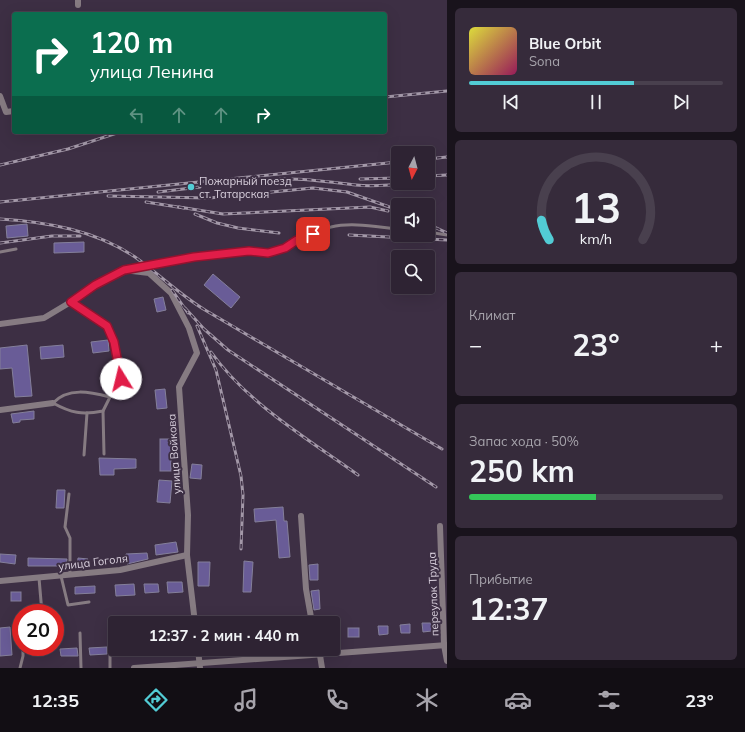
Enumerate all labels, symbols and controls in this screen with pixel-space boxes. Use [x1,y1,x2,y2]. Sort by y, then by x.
text: 120 m [90,25,173,60]
icon: right [24,28,76,80]
text: Blue Orbit [529,34,601,53]
text: Sona [529,53,560,69]
text: улица Ленина [90,60,214,83]
icon: previous [500,91,522,113]
icon: pause [585,91,607,113]
icon: next [670,91,692,113]
icon: left [126,104,148,126]
icon: ahead [168,104,190,126]
icon: ahead [210,104,232,126]
icon: right [252,104,274,126]
north arrow [391,146,435,190]
map controls [391,146,435,294]
place label: Пожарный поезд ст. Татарская [199,174,292,201]
text: 13 [571,181,621,233]
marker: Пожарный поезд ст. Татарская [186,182,196,192]
button: sound [391,198,435,242]
pin [296,217,330,251]
icon: arrive [302,223,324,245]
text: km/h [580,230,612,248]
button: search [391,250,435,294]
text: Климат [469,307,516,323]
text: 23° [572,326,620,364]
text: − [469,331,482,359]
text: + [710,331,723,359]
position arrow [100,358,142,400]
street label: улица Войкова [164,413,184,495]
text: Запас хода · 50% [469,433,579,449]
text: 250 km [469,452,575,490]
street label: улица Гоголя [58,551,128,573]
street label: переулок Труда [425,552,441,636]
text: Прибытие [469,571,533,587]
text: 12:37 [469,590,548,628]
speed limit sign: 20 [12,604,64,656]
text: 12:37 · 2 мин · 440 m [149,626,299,645]
icon: directions [142,686,170,714]
icon: music [232,686,260,714]
icon: phone [323,686,351,714]
icon: climate [413,686,441,714]
icon: car [504,686,532,714]
icon: filters [595,686,623,714]
text: 12:35 [31,689,79,712]
text: 23° [685,689,714,712]

